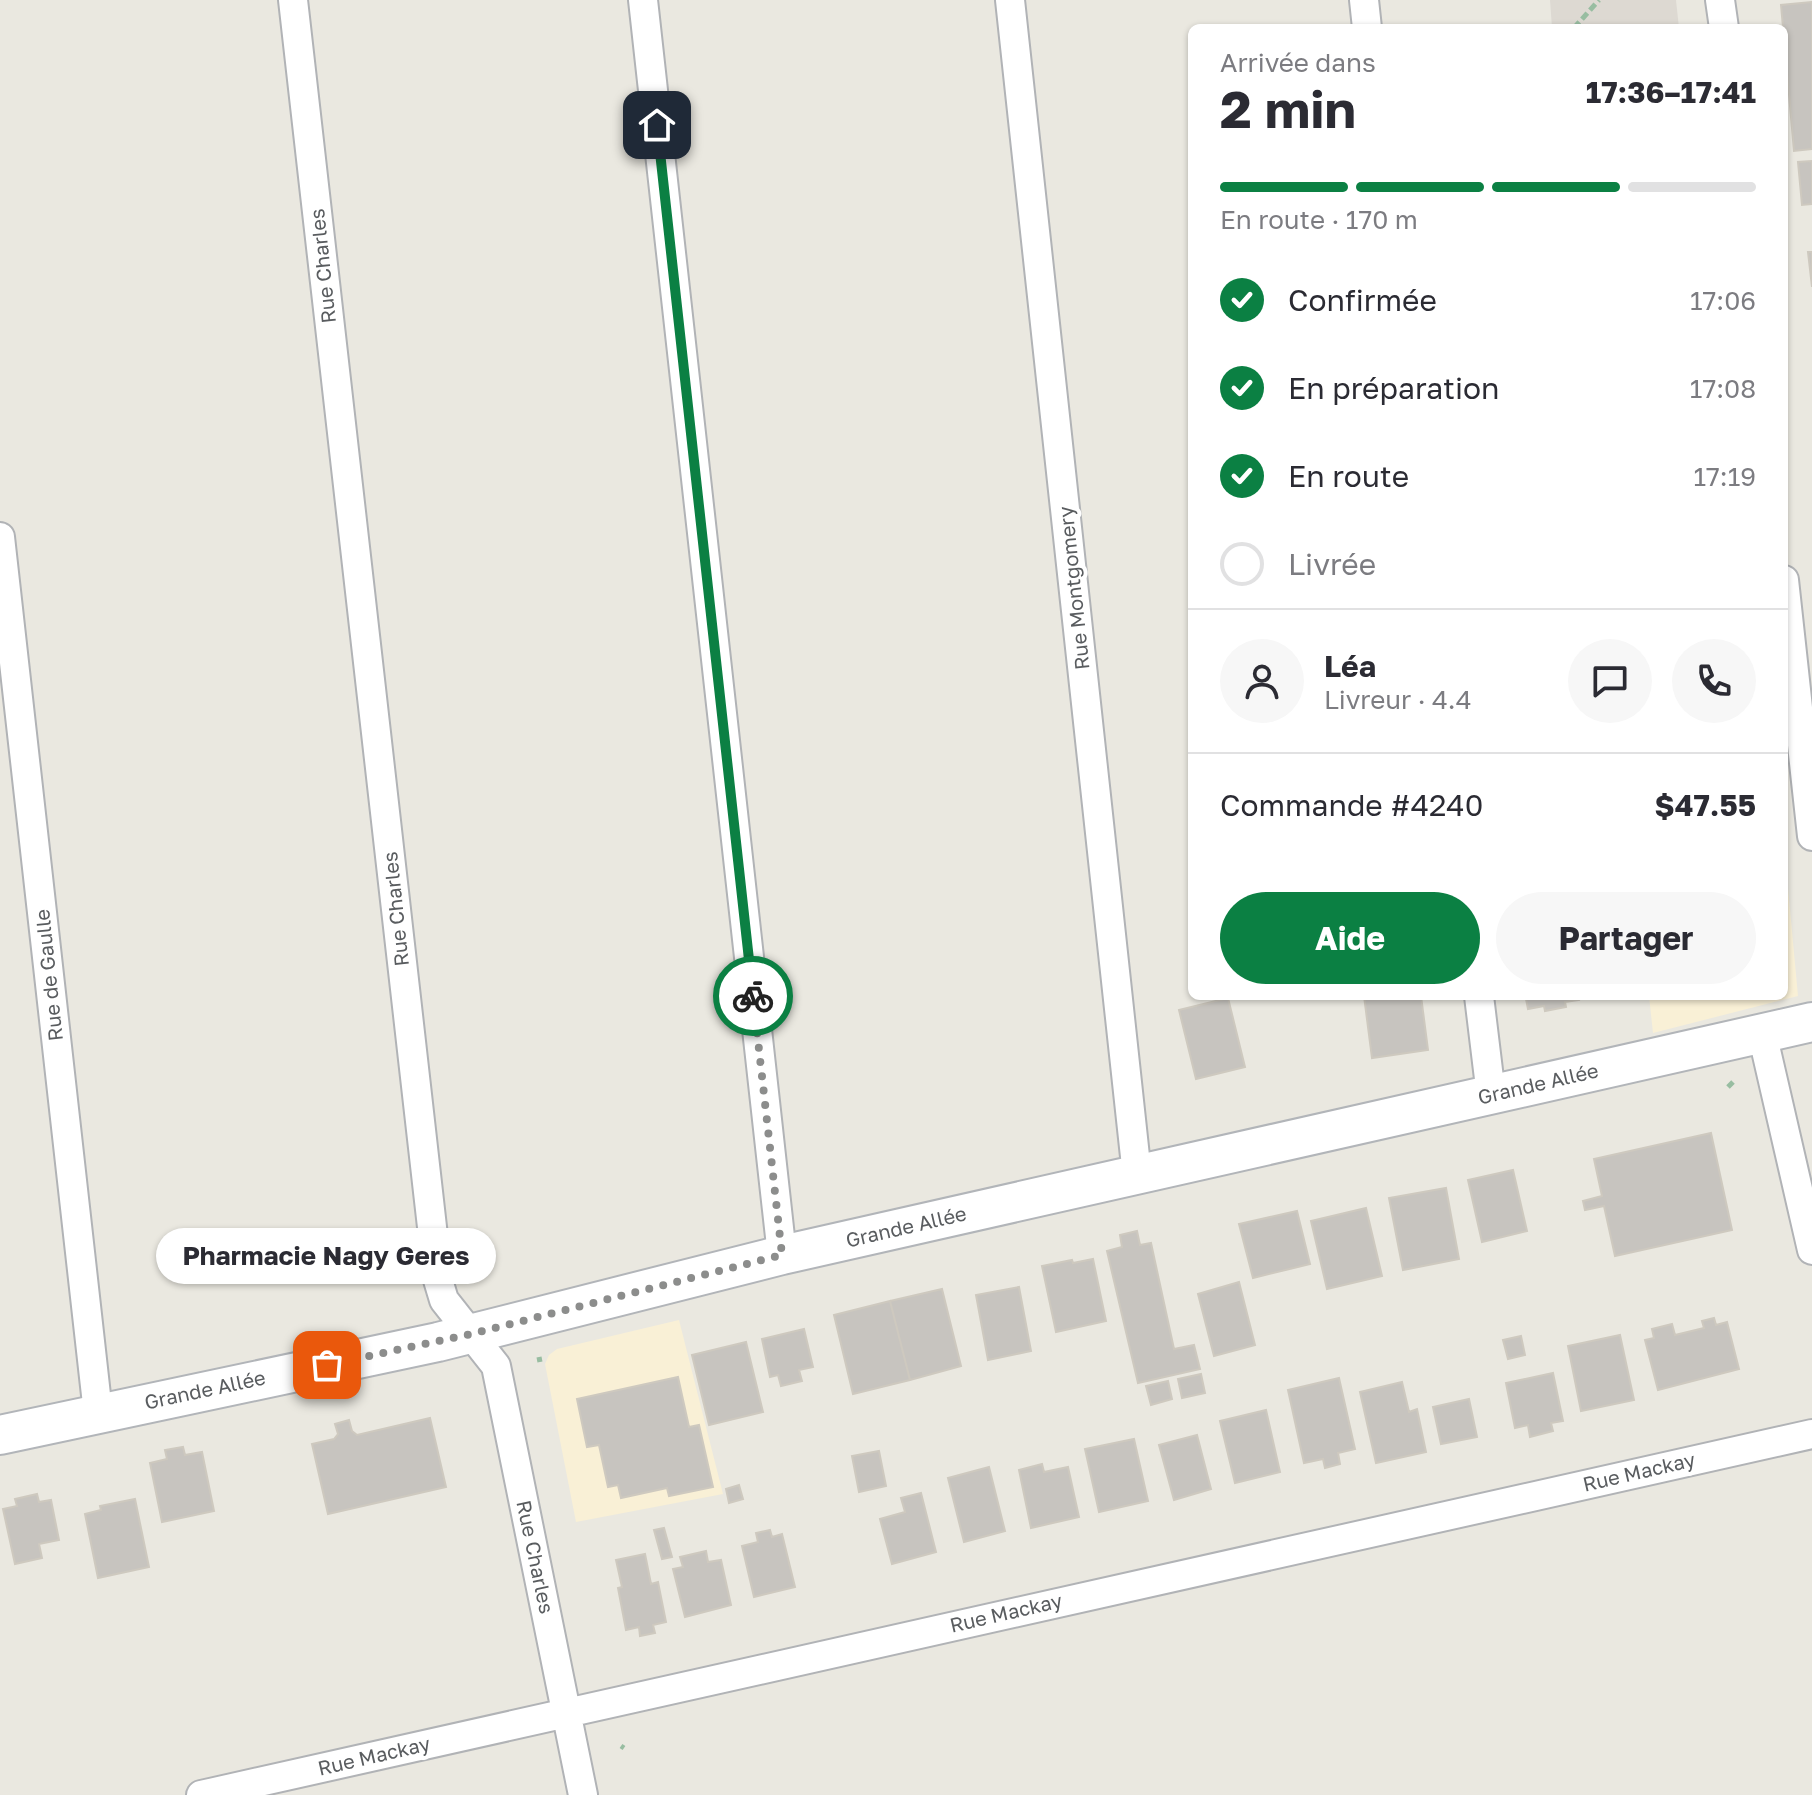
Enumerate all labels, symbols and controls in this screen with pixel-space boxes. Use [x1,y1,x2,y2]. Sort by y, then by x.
text: Arrivée dans [1220,47,1376,78]
text: 17:36–17:41 [1586,74,1756,110]
text: 2 min [1220,77,1356,139]
pin [623,91,691,159]
icon: home [635,103,679,147]
text: En route · 170 m [1220,204,1418,235]
street label: Rue Charles [304,208,340,325]
icon: check [1220,278,1264,322]
text: Confirmée [1288,282,1437,318]
text: 17:06 [1690,285,1756,316]
icon: check [1220,366,1264,410]
text: En préparation [1288,370,1499,406]
text: 17:08 [1690,373,1756,404]
icon: check [1220,454,1264,498]
text: En route [1288,458,1409,494]
text: 17:19 [1693,461,1756,492]
street label: Rue Montgomery [1052,505,1094,671]
text: Livrée [1288,546,1376,582]
button: person [1220,639,1304,723]
button: chat [1568,639,1652,723]
button: phone [1672,639,1756,723]
text: Léa [1324,648,1376,684]
text: Livreur · 4.4 [1324,684,1472,715]
text: Commande #4240 [1220,787,1483,823]
text: $47.55 [1655,787,1756,823]
street label: Rue Charles [377,851,413,968]
button: Aide [1220,892,1480,984]
button: Partager [1496,892,1756,984]
street label: Rue de Gaulle [29,908,67,1042]
courier [713,956,793,1036]
icon: bike [731,974,775,1018]
street label: Grande Allée [1475,1057,1600,1109]
street label: Grande Allée [843,1200,968,1252]
callout: Pharmacie Nagy Geres [157,1229,497,1285]
text: Pharmacie Nagy Geres [182,1240,470,1271]
pin [293,1331,361,1399]
icon: bag [305,1343,349,1387]
street label: Grande Allée [142,1364,267,1414]
street label: Rue Mackay [1580,1446,1697,1496]
street label: Rue Charles [512,1498,560,1616]
street label: Rue Mackay [947,1587,1064,1637]
street label: Rue Mackay [315,1730,432,1780]

